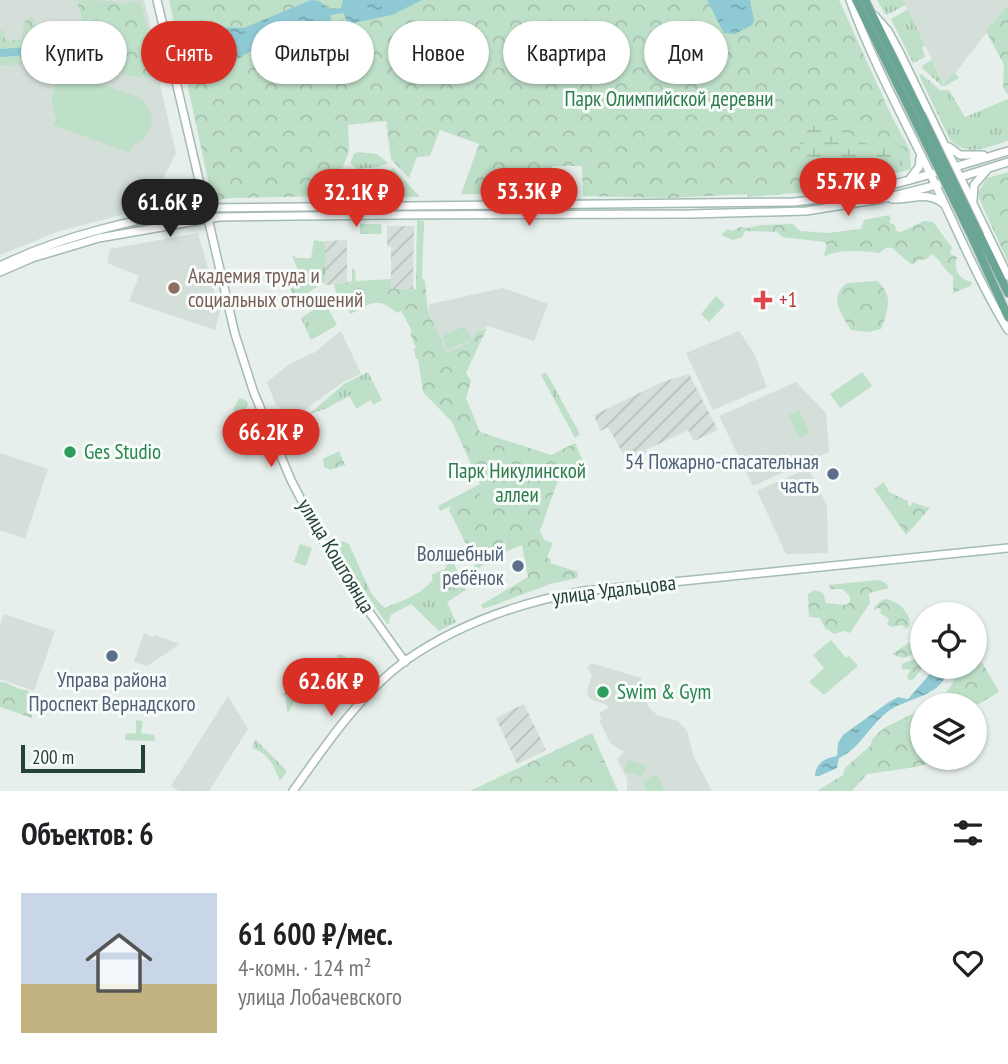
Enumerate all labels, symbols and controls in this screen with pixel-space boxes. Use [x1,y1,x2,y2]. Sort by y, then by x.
chip: Купить [21,21,127,84]
chip: Снять [141,21,237,84]
chip: Фильтры [251,21,374,84]
chip: Новое [388,21,489,84]
chip: Квартира [503,21,630,84]
chip: Дом [644,21,728,84]
park label: Парк Олимпийской деревни [564,85,774,112]
pin: 55.7K ₽ [783,158,913,218]
text: 55.7K ₽ [816,166,880,195]
pin: 53.3K ₽ [464,168,594,228]
pin: 32.1K ₽ [291,170,421,229]
text: 53.3K ₽ [497,176,561,205]
text: 32.1K ₽ [324,177,388,206]
pin: 61.6K ₽ [105,180,235,239]
text: 61.6K ₽ [138,187,202,216]
place label: Академия труда и социальных отношений [188,262,363,313]
marker: Академия труда и социальных отношений [166,280,182,296]
place label: +1 [779,286,797,313]
marker: +1 [753,290,773,310]
pin: 66.2K ₽ [206,410,336,469]
text: 66.2K ₽ [239,417,303,446]
place label: Ges Studio [84,438,161,465]
marker: Ges Studio [62,444,78,460]
place label: 54 Пожарно-спасательная часть [625,448,819,499]
park label: Парк Никулинской аллеи [448,457,586,508]
marker: 54 Пожарно-спасательная часть [825,466,841,482]
street label: улица Коштоянца [292,494,381,618]
place label: Волшебный ребёнок [417,540,504,591]
marker: Волшебный ребёнок [510,558,526,574]
street label: улица Удальцова [551,569,677,610]
map controls [910,602,987,770]
button: locate [910,602,987,679]
marker: Управа района Проспект Вернадского [104,648,120,664]
pin: 62.6K ₽ [266,658,396,718]
place label: Управа района Проспект Вернадского [28,666,196,717]
text: 62.6K ₽ [299,666,363,695]
place label: Swim & Gym [617,678,711,705]
marker: Swim & Gym [595,684,611,700]
button: layers [910,693,987,770]
scale bar [21,742,145,774]
text: 200 m [32,745,74,769]
text: Объектов: 6 [21,814,154,853]
icon: filters [949,814,987,852]
text: 61 600 ₽/мес. [238,914,393,953]
icon: home [77,921,161,1005]
icon: heart [949,944,987,982]
text: 4-комн. · 124 m² [238,953,371,982]
text: улица Лобачевского [238,982,402,1011]

